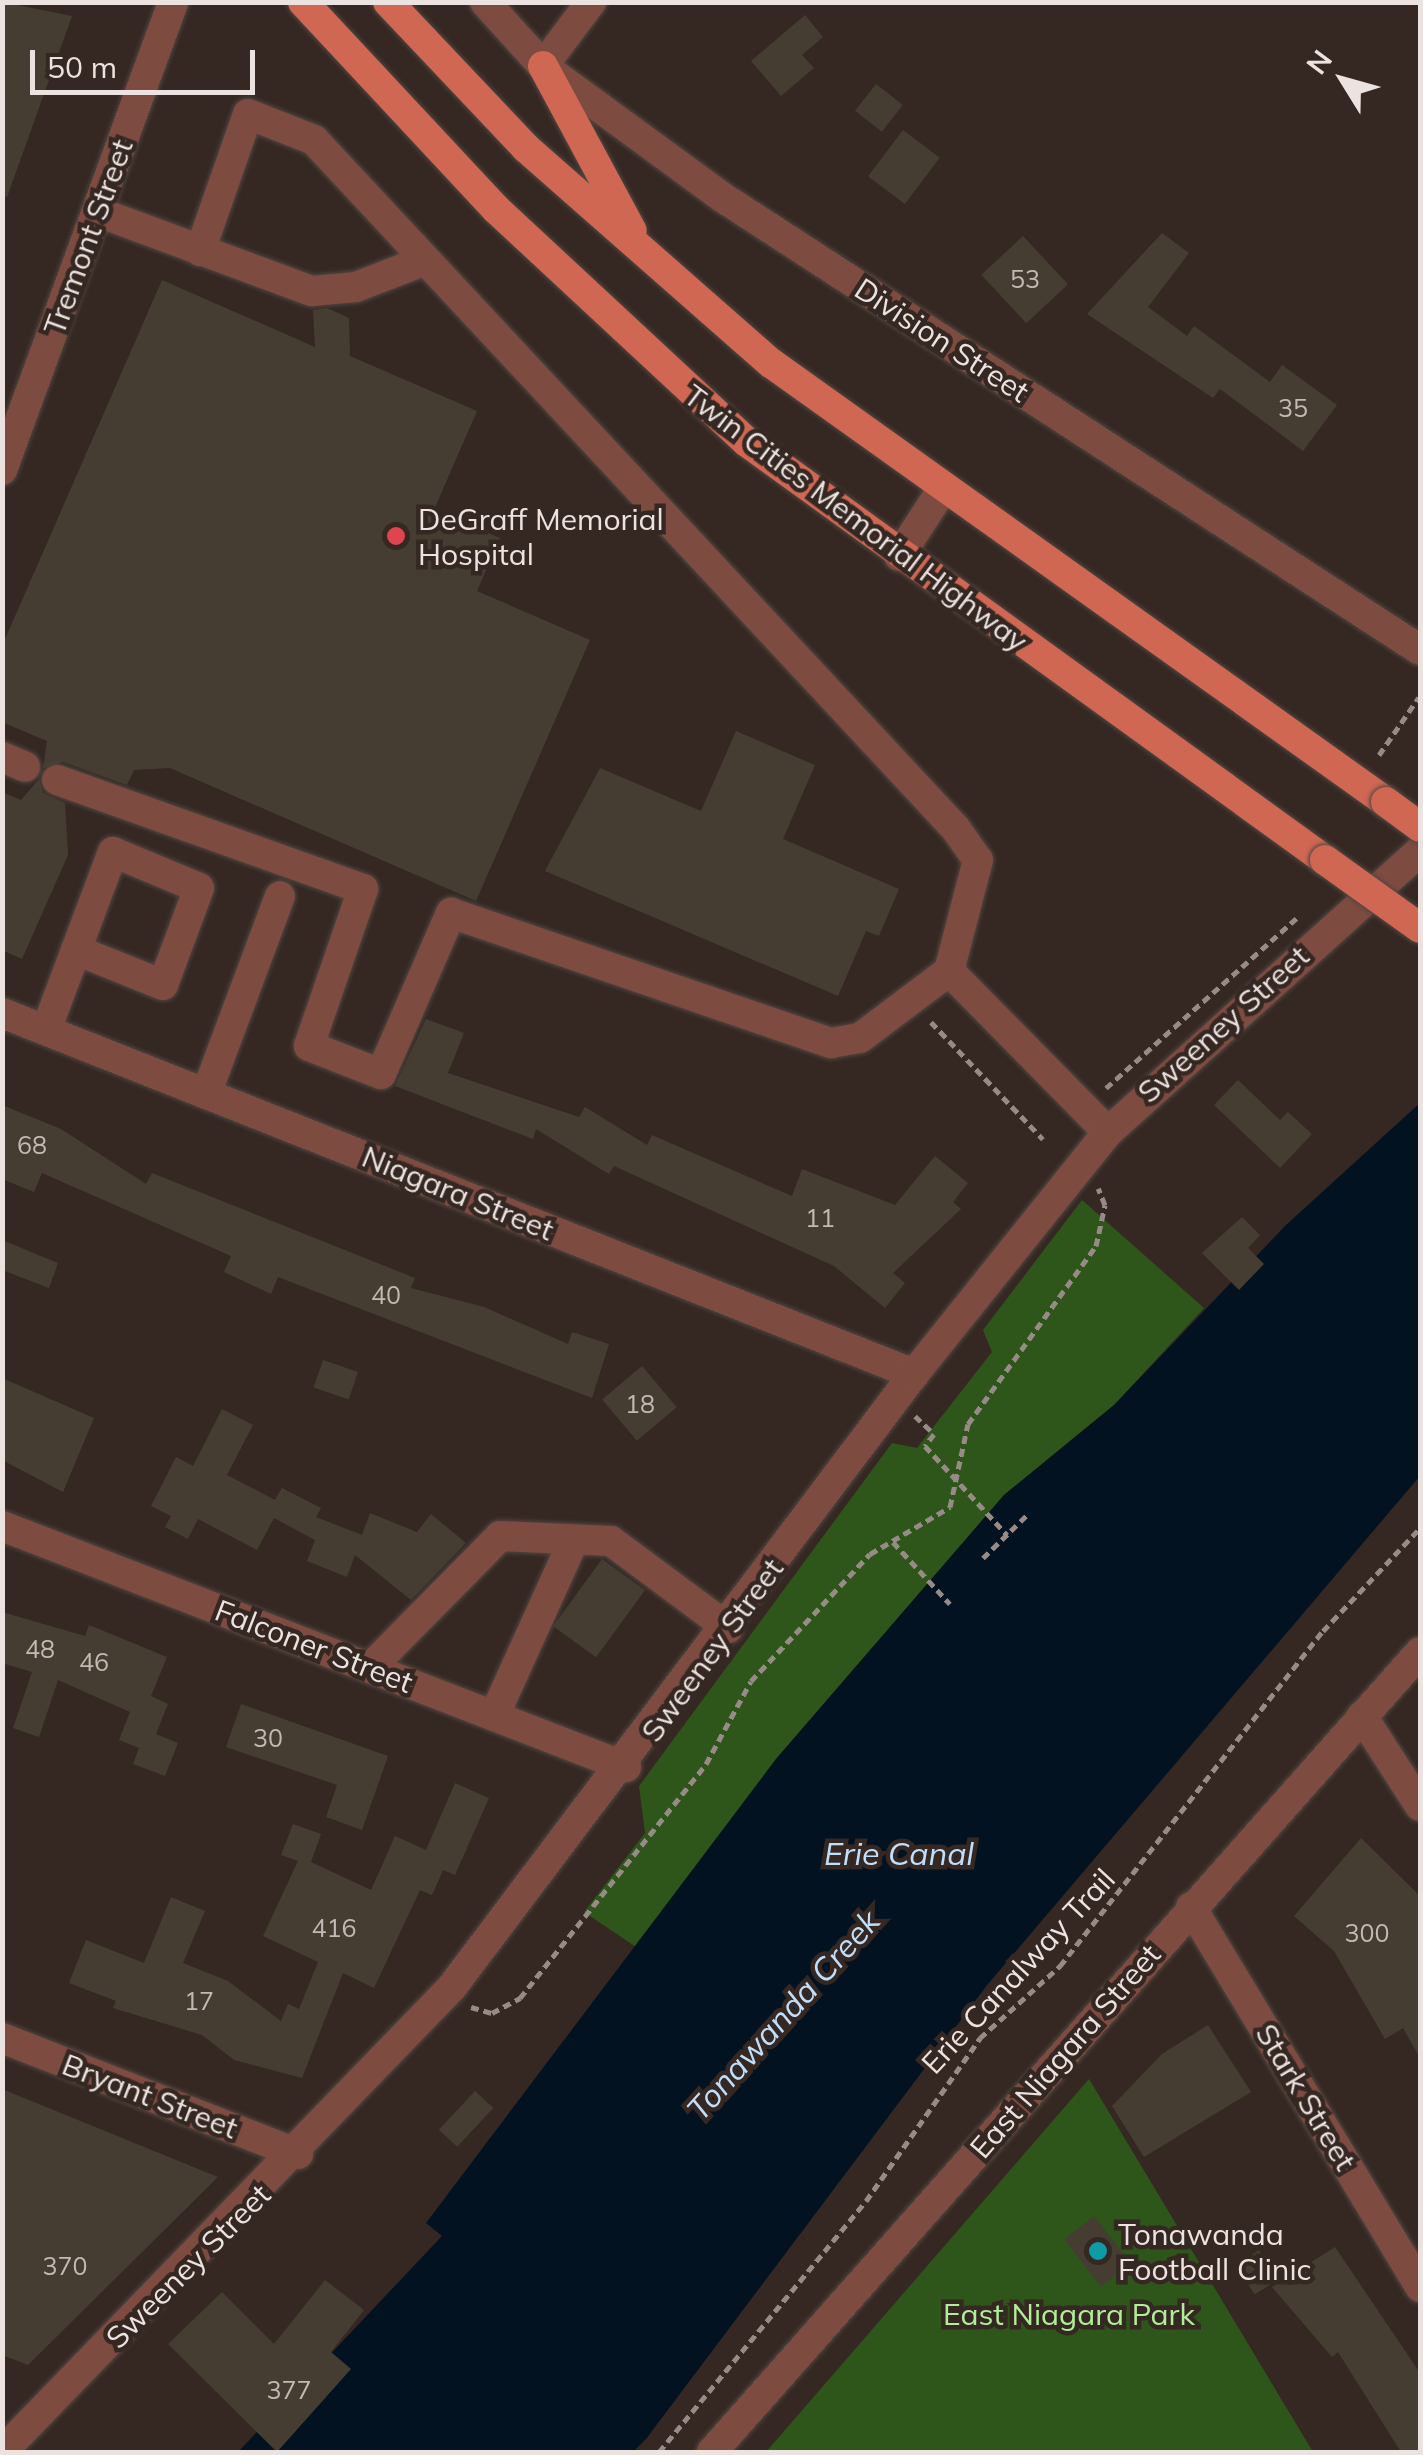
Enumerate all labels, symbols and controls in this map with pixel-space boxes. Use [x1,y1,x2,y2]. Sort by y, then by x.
scale bar [35,30,260,92]
north arrow [1293,30,1393,130]
text: N [1298,43,1339,81]
text: 50 m [47,48,117,86]
street label: Tremont Street [36,134,140,340]
house number: 53 [1010,264,1040,294]
street label: Division Street [848,270,1036,410]
street label: Twin Cities Memorial Highway [677,377,1035,659]
house number: 35 [1278,393,1308,423]
place label: DeGraff Memorial Hospital [418,501,664,572]
marker: DeGraff Memorial Hospital [383,523,409,549]
street label: Sweeney Street [1130,938,1316,1110]
house number: 68 [17,1130,47,1160]
street label: Niagara Street [357,1138,559,1248]
house number: 11 [805,1203,835,1233]
house number: 40 [371,1280,401,1310]
house number: 18 [625,1389,655,1419]
street label: Sweeney Street [634,1551,790,1749]
street label: Falconer Street [210,1592,418,1700]
house number: 48 [25,1634,55,1664]
house number: 46 [79,1647,109,1677]
house number: 30 [253,1723,283,1753]
water label: Erie Canal [824,1834,974,1872]
street label: Erie Canalway Trail [914,1861,1122,2081]
water label: Tonawanda Creek [678,1902,888,2128]
house number: 416 [312,1913,356,1943]
house number: 300 [1345,1918,1389,1948]
street label: East Niagara Street [962,1937,1168,2165]
house number: 17 [184,1986,214,2016]
street label: Stark Street [1248,2017,1364,2177]
street label: Bryant Street [57,2046,243,2146]
street label: Sweeney Street [98,2176,278,2356]
place label: Tonawanda Football Clinic [1118,2216,1311,2286]
marker: Tonawanda Football Clinic [1087,2240,1109,2262]
house number: 370 [43,2251,87,2281]
park label: East Niagara Park [943,2296,1195,2332]
house number: 377 [267,2375,311,2405]

